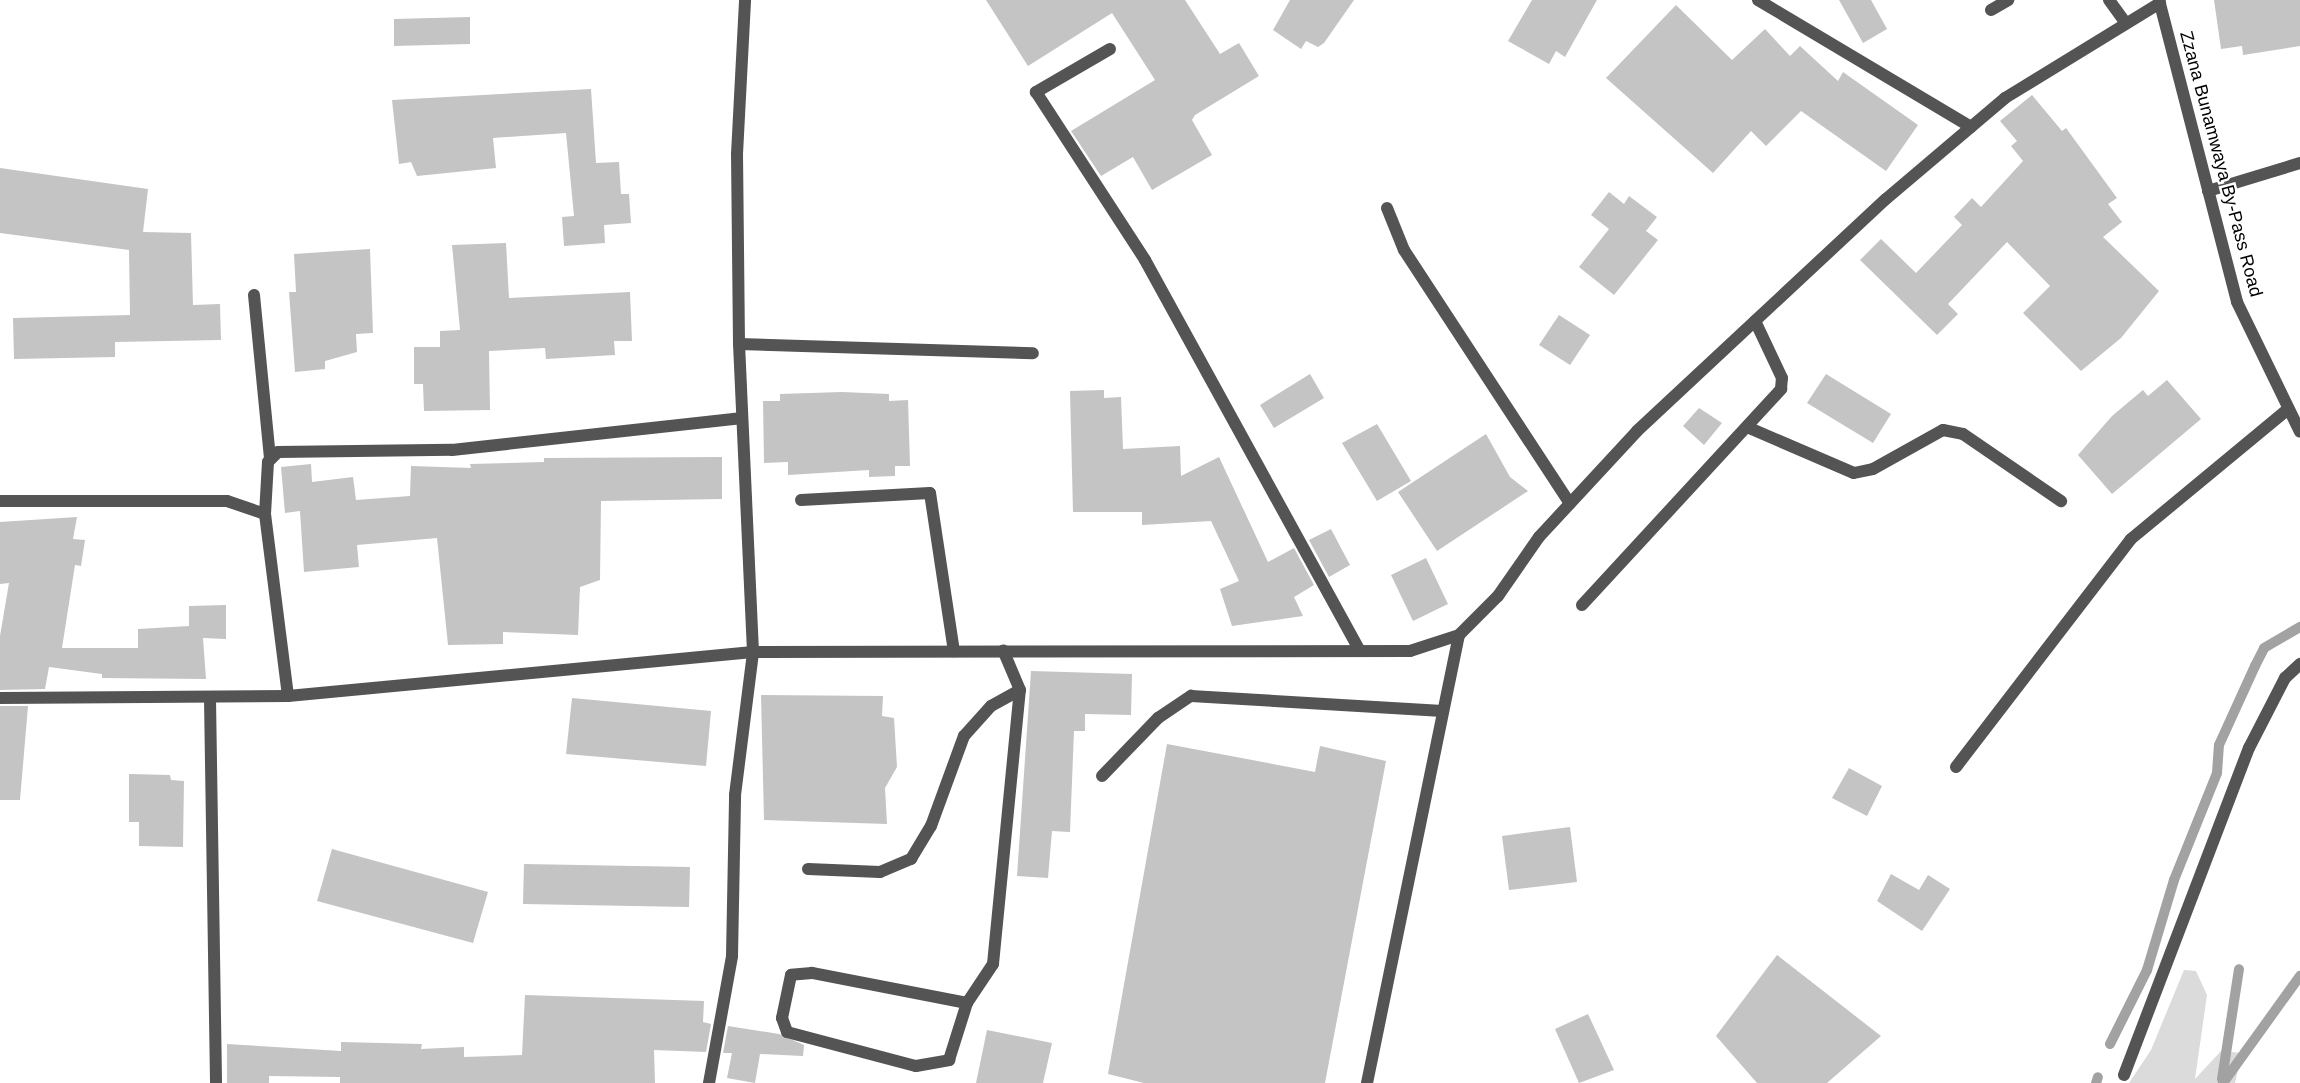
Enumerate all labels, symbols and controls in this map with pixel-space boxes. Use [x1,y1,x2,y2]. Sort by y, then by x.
street label: Zzana Bunamwaya By-Pass Road [2175,29,2267,299]

